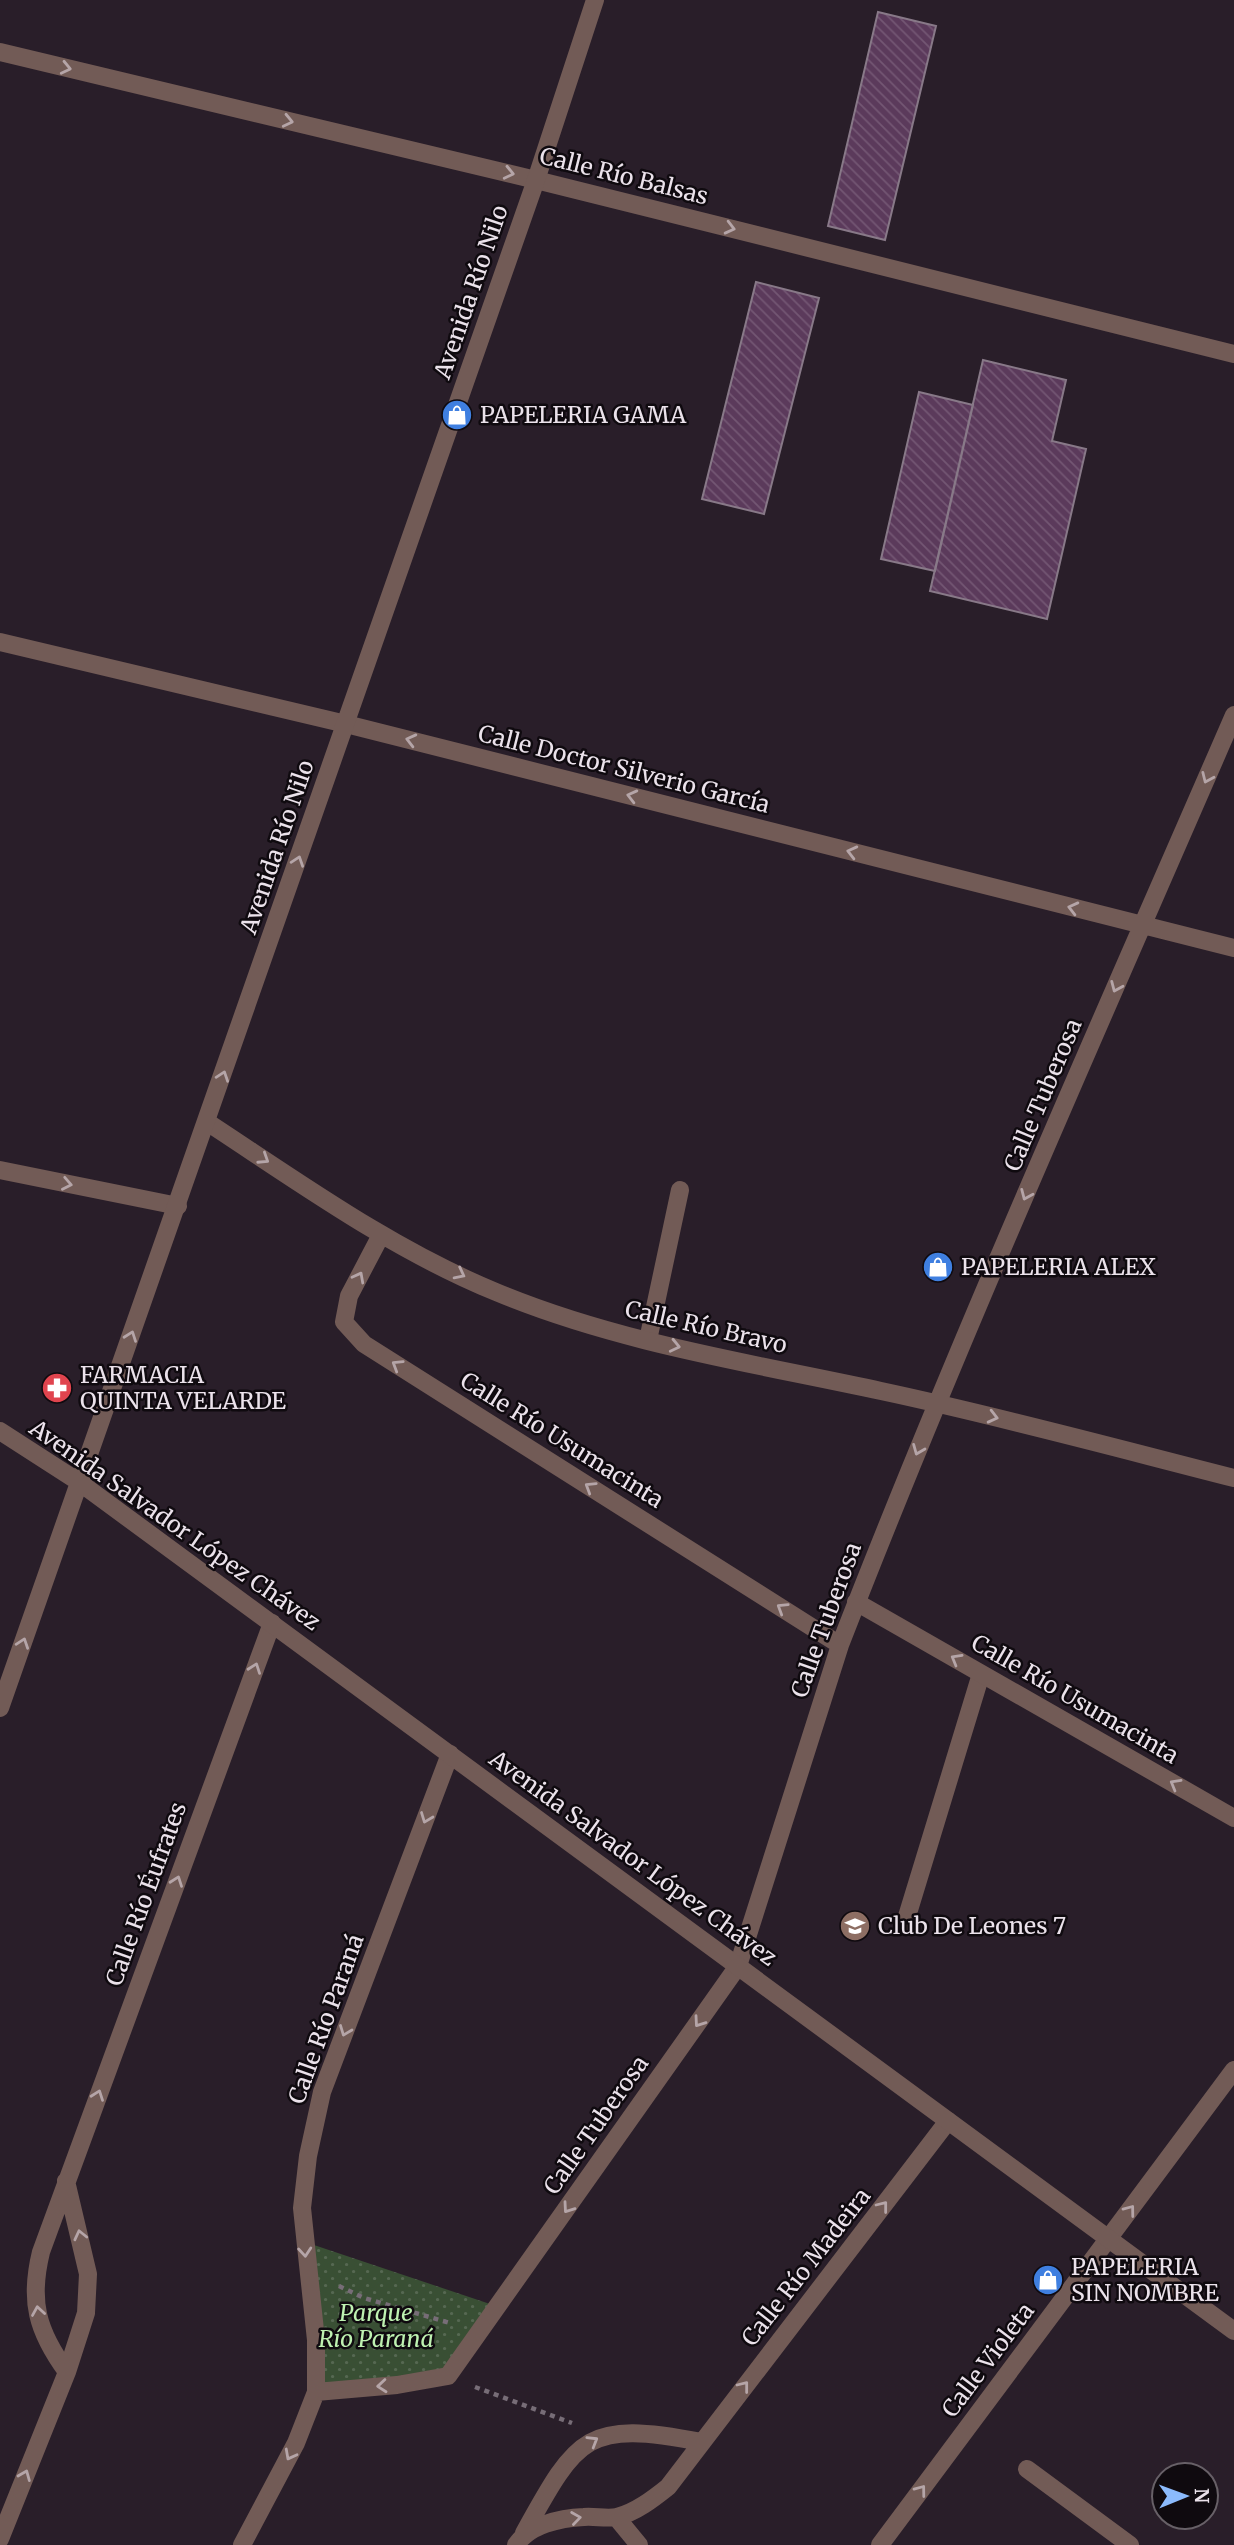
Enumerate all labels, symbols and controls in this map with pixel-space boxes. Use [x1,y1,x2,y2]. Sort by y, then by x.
one-way arrow [60,60,72,74]
one-way arrow [282,112,294,127]
street label: Calle Río Balsas [537,141,711,210]
one-way arrow [503,165,515,179]
street label: Avenida Río Nilo [427,201,514,383]
one-way arrow [724,220,736,234]
shop icon: PAPELERIA GAMA [440,398,474,432]
place label: PAPELERIA GAMA [480,400,687,429]
street label: Calle Doctor Silverio García [475,718,773,819]
one-way arrow [405,734,417,748]
street label: Avenida Río Nilo [233,756,320,938]
one-way arrow [1201,771,1215,783]
one-way arrow [626,790,638,804]
one-way arrow [846,846,858,860]
one-way arrow [290,855,304,868]
one-way arrow [1067,902,1079,916]
one-way arrow [1110,979,1124,992]
street label: Calle Tuberosa [997,1014,1088,1175]
one-way arrow [215,1070,229,1082]
one-way arrow [256,1151,269,1163]
one-way arrow [61,1175,73,1190]
one-way arrow [1020,1188,1034,1201]
shop icon: PAPELERIA ALEX [921,1250,955,1284]
place label: PAPELERIA ALEX [961,1252,1156,1281]
one-way arrow [453,1266,465,1280]
one-way arrow [351,1272,364,1284]
street label: Calle Río Bravo [622,1294,790,1359]
one-way arrow [123,1331,137,1343]
one-way arrow [669,1338,681,1352]
place label: FARMACIA QUINTA VELARDE [80,1360,286,1415]
one-way arrow [392,1361,405,1374]
street label: Calle Río Usumacinta [455,1365,669,1514]
pharmacy icon: FARMACIA QUINTA VELARDE [40,1371,74,1405]
one-way arrow [986,1409,998,1423]
street label: Avenida Salvador López Chávez [24,1412,326,1636]
one-way arrow [912,1443,926,1455]
one-way arrow [584,1482,597,1495]
street label: Calle Tuberosa [784,1538,867,1701]
one-way arrow [777,1604,790,1617]
street label: Calle Río Usumacinta [967,1627,1184,1770]
one-way arrow [15,1638,29,1650]
one-way arrow [951,1654,963,1667]
one-way arrow [247,1662,261,1674]
street label: Avenida Salvador López Chávez [483,1743,783,1972]
one-way arrow [1169,1779,1182,1792]
street label: Calle Río Éufrates [99,1798,192,1990]
one-way arrow [421,1812,435,1824]
one-way arrow [168,1876,182,1888]
school or university icon: Club De Leones 7 [838,1909,872,1943]
place label: Club De Leones 7 [878,1911,1066,1940]
street label: Calle Río Paraná [281,1930,370,2108]
one-way arrow [695,2014,707,2027]
one-way arrow [340,2024,354,2036]
street label: Calle Tuberosa [537,2050,654,2200]
one-way arrow [90,2089,104,2101]
street label: Calle Río Madeira [735,2182,876,2352]
one-way arrow [564,2200,576,2213]
one-way arrow [875,2201,888,2214]
one-way arrow [1122,2205,1135,2217]
one-way arrow [73,2229,88,2241]
one-way arrow [297,2247,312,2258]
place label: PAPELERIA SIN NOMBRE [1071,2252,1219,2307]
shop icon: PAPELERIA SIN NOMBRE [1031,2263,1065,2297]
street label: Calle Violeta [935,2297,1040,2423]
park label: Parque Río Paraná [318,2298,434,2353]
one-way arrow [31,2305,46,2317]
one-way arrow [376,2378,387,2393]
one-way arrow [736,2382,749,2394]
one-way arrow [585,2436,598,2449]
one-way arrow [285,2448,298,2460]
north arrow [1150,2461,1220,2531]
one-way arrow [17,2470,31,2482]
one-way arrow [913,2485,925,2498]
text: N [1190,2488,1214,2503]
one-way arrow [570,2511,582,2526]

